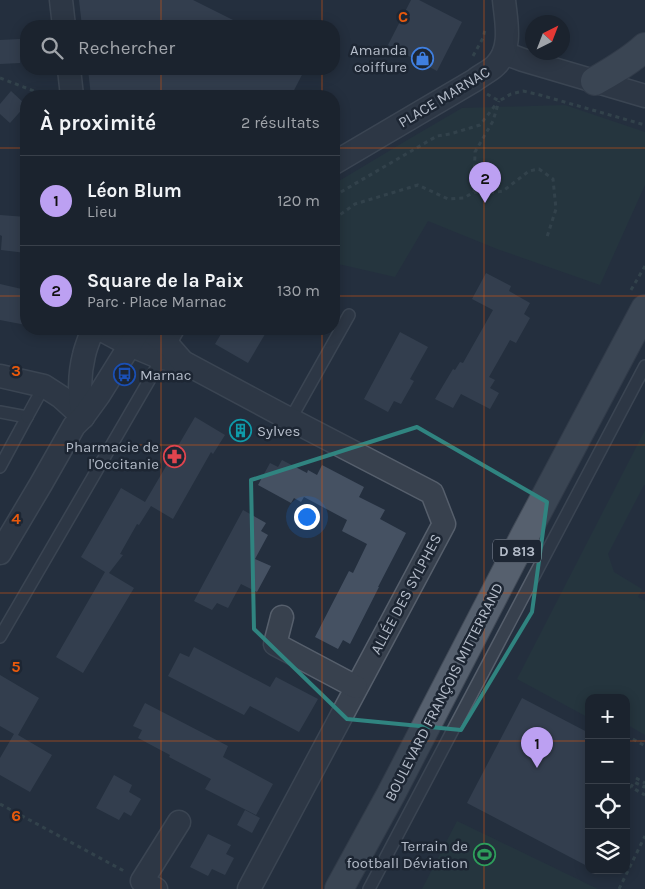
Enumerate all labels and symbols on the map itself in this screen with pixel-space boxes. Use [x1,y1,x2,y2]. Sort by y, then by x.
text: C [398,7,408,26]
north arrow [525,15,570,60]
place label: Amanda coiffure [350,41,407,76]
shop icon: Amanda coiffure [411,47,435,71]
street label: PLACE MARNAC [395,63,493,131]
pin: 2 [469,162,501,203]
text: 3 [11,361,21,380]
bus stop icon: Marnac [112,363,136,387]
place label: Marnac [140,366,191,384]
building icon: Sylves [229,419,253,443]
place label: Sylves [257,422,300,440]
place label: Pharmacie de l'Occitanie [66,438,159,473]
pharmacy icon: Pharmacie de l'Occitanie [163,444,187,468]
your location [294,504,320,530]
text: 4 [11,509,21,528]
street label: ALLÉE DES SYLPHES [367,531,445,657]
road number: D 813 [493,540,541,562]
street label: BOULEVARD FRANÇOIS MITTERRAND [381,580,507,804]
text: 5 [11,657,21,676]
pin: 1 [521,727,553,768]
text: 6 [11,806,21,825]
place label: Terrain de football Déviation [346,837,468,872]
sports icon: Terrain de football Déviation [472,843,496,867]

